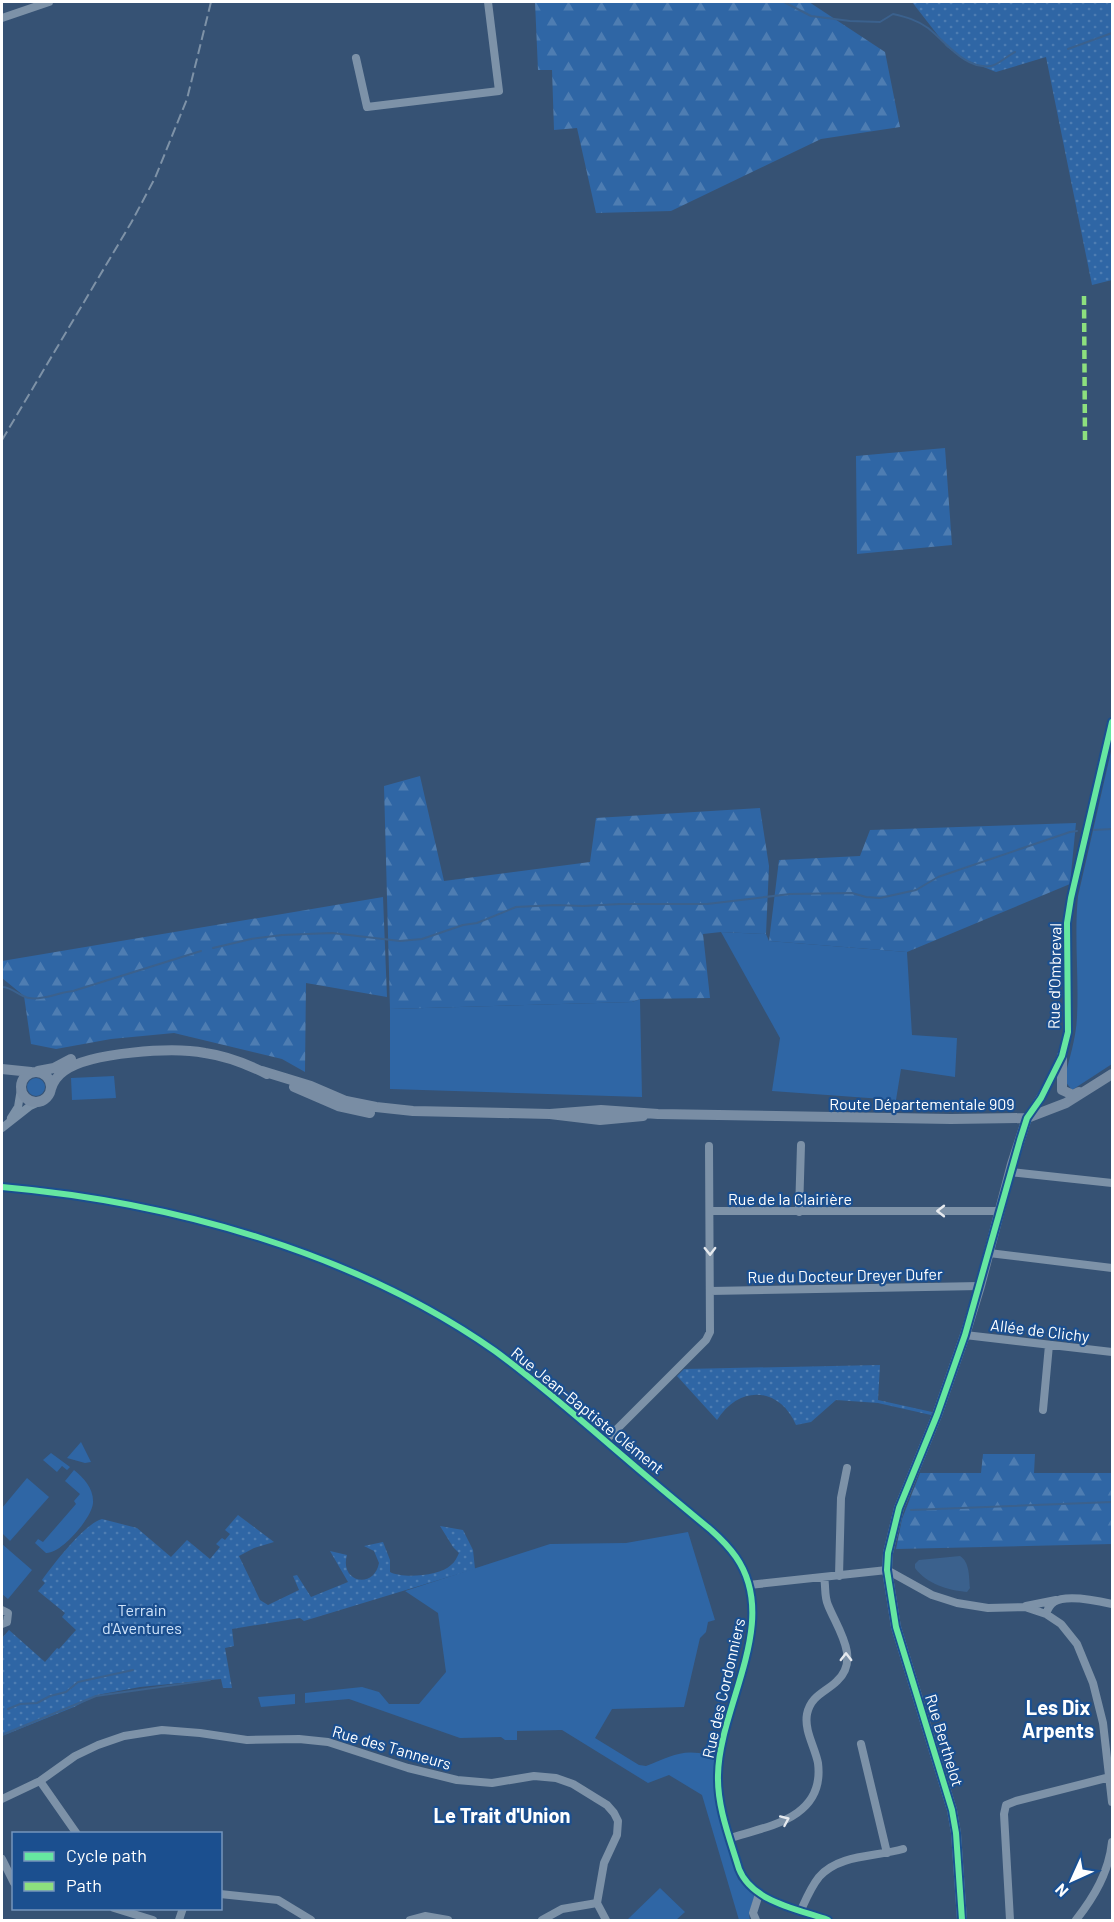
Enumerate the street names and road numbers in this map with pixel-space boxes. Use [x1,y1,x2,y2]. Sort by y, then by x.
street label: Rue d'Ombreval [1044,923,1064,1029]
street label: Route Départementale 909 [829,1094,1015,1113]
street label: Rue de la Clairière [728,1189,852,1208]
street label: Rue du Docteur Dreyer Dufer [747,1264,943,1286]
street label: Allée de Clichy [989,1315,1091,1346]
street label: Rue Jean-Baptiste Clément [508,1343,668,1477]
street label: Rue des Cordonniers [698,1616,748,1760]
street label: Rue Berthelot [922,1691,968,1789]
street label: Rue des Tanneurs [330,1721,454,1773]

